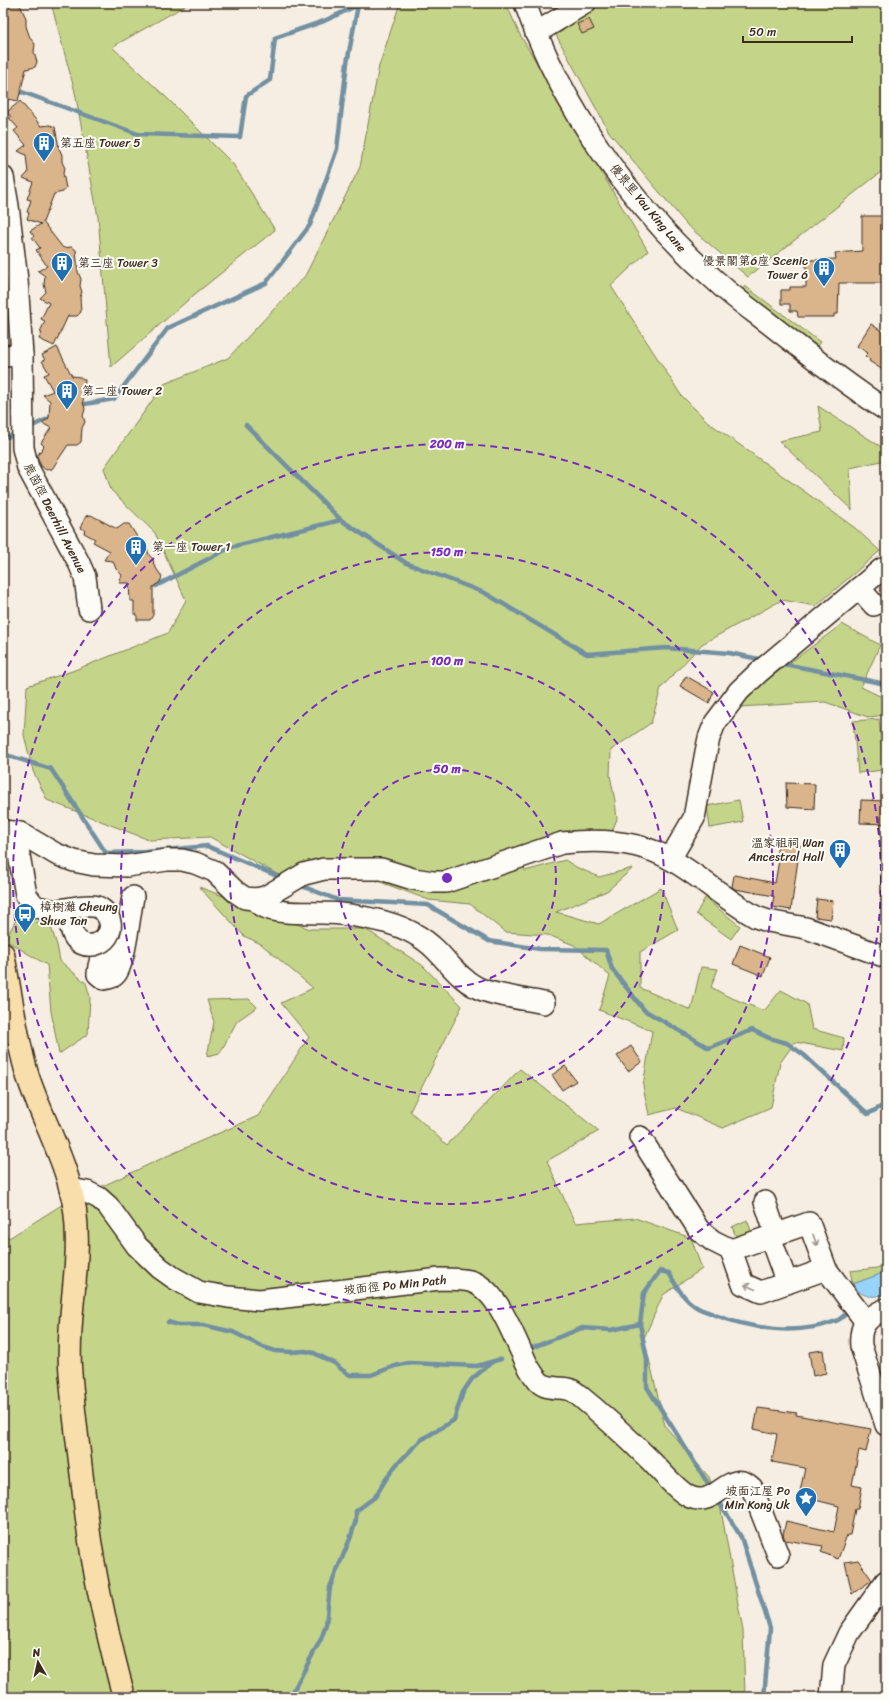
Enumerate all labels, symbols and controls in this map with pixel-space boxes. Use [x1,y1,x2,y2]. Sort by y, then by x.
scale bar [743,18,852,44]
text: 50 m [749,21,776,43]
building icon: 第五座 Tower 5 [31,130,57,163]
place label: 第五座 Tower 5 [60,132,141,154]
street label: 優景里 Yau King Lane [604,159,692,257]
building icon: 第三座 Tower 3 [49,250,75,283]
place label: 優景閣第6座 Scenic Tower 6 [703,250,808,286]
place label: 第三座 Tower 3 [78,252,158,274]
building icon: 優景閣第6座 Scenic Tower 6 [811,255,837,288]
building icon: 第二座 Tower 2 [54,378,80,411]
place label: 第二座 Tower 2 [82,380,162,402]
text: 200 m [429,433,465,455]
street label: 鹿茵徑 Deerhill Avenue [18,459,92,577]
building icon: 第一座 Tower 1 [123,534,149,567]
place label: 第一座 Tower 1 [152,536,230,558]
text: 150 m [431,541,464,563]
text: 100 m [431,650,464,672]
text: 50 m [433,758,461,780]
place label: 溫家祖祠 Wan Ancestral Hall [747,832,825,868]
building icon: 溫家祖祠 Wan Ancestral Hall [827,837,853,870]
centre of rings [440,871,454,885]
place label: 樟樹灘 Cheung Shue Tan [40,896,118,932]
bus stop icon: 樟樹灘 Cheung Shue Tan [12,901,38,934]
one-way arrow [812,1233,820,1245]
street label: 坡面徑 Po Min Path [343,1269,447,1301]
one-way arrow [744,1283,756,1290]
place label: 坡面江屋 Po Min Kong Uk [725,1480,791,1516]
place icon: 坡面江屋 Po Min Kong Uk [793,1485,819,1518]
north arrow [18,1642,58,1682]
text: N [30,1643,42,1663]

